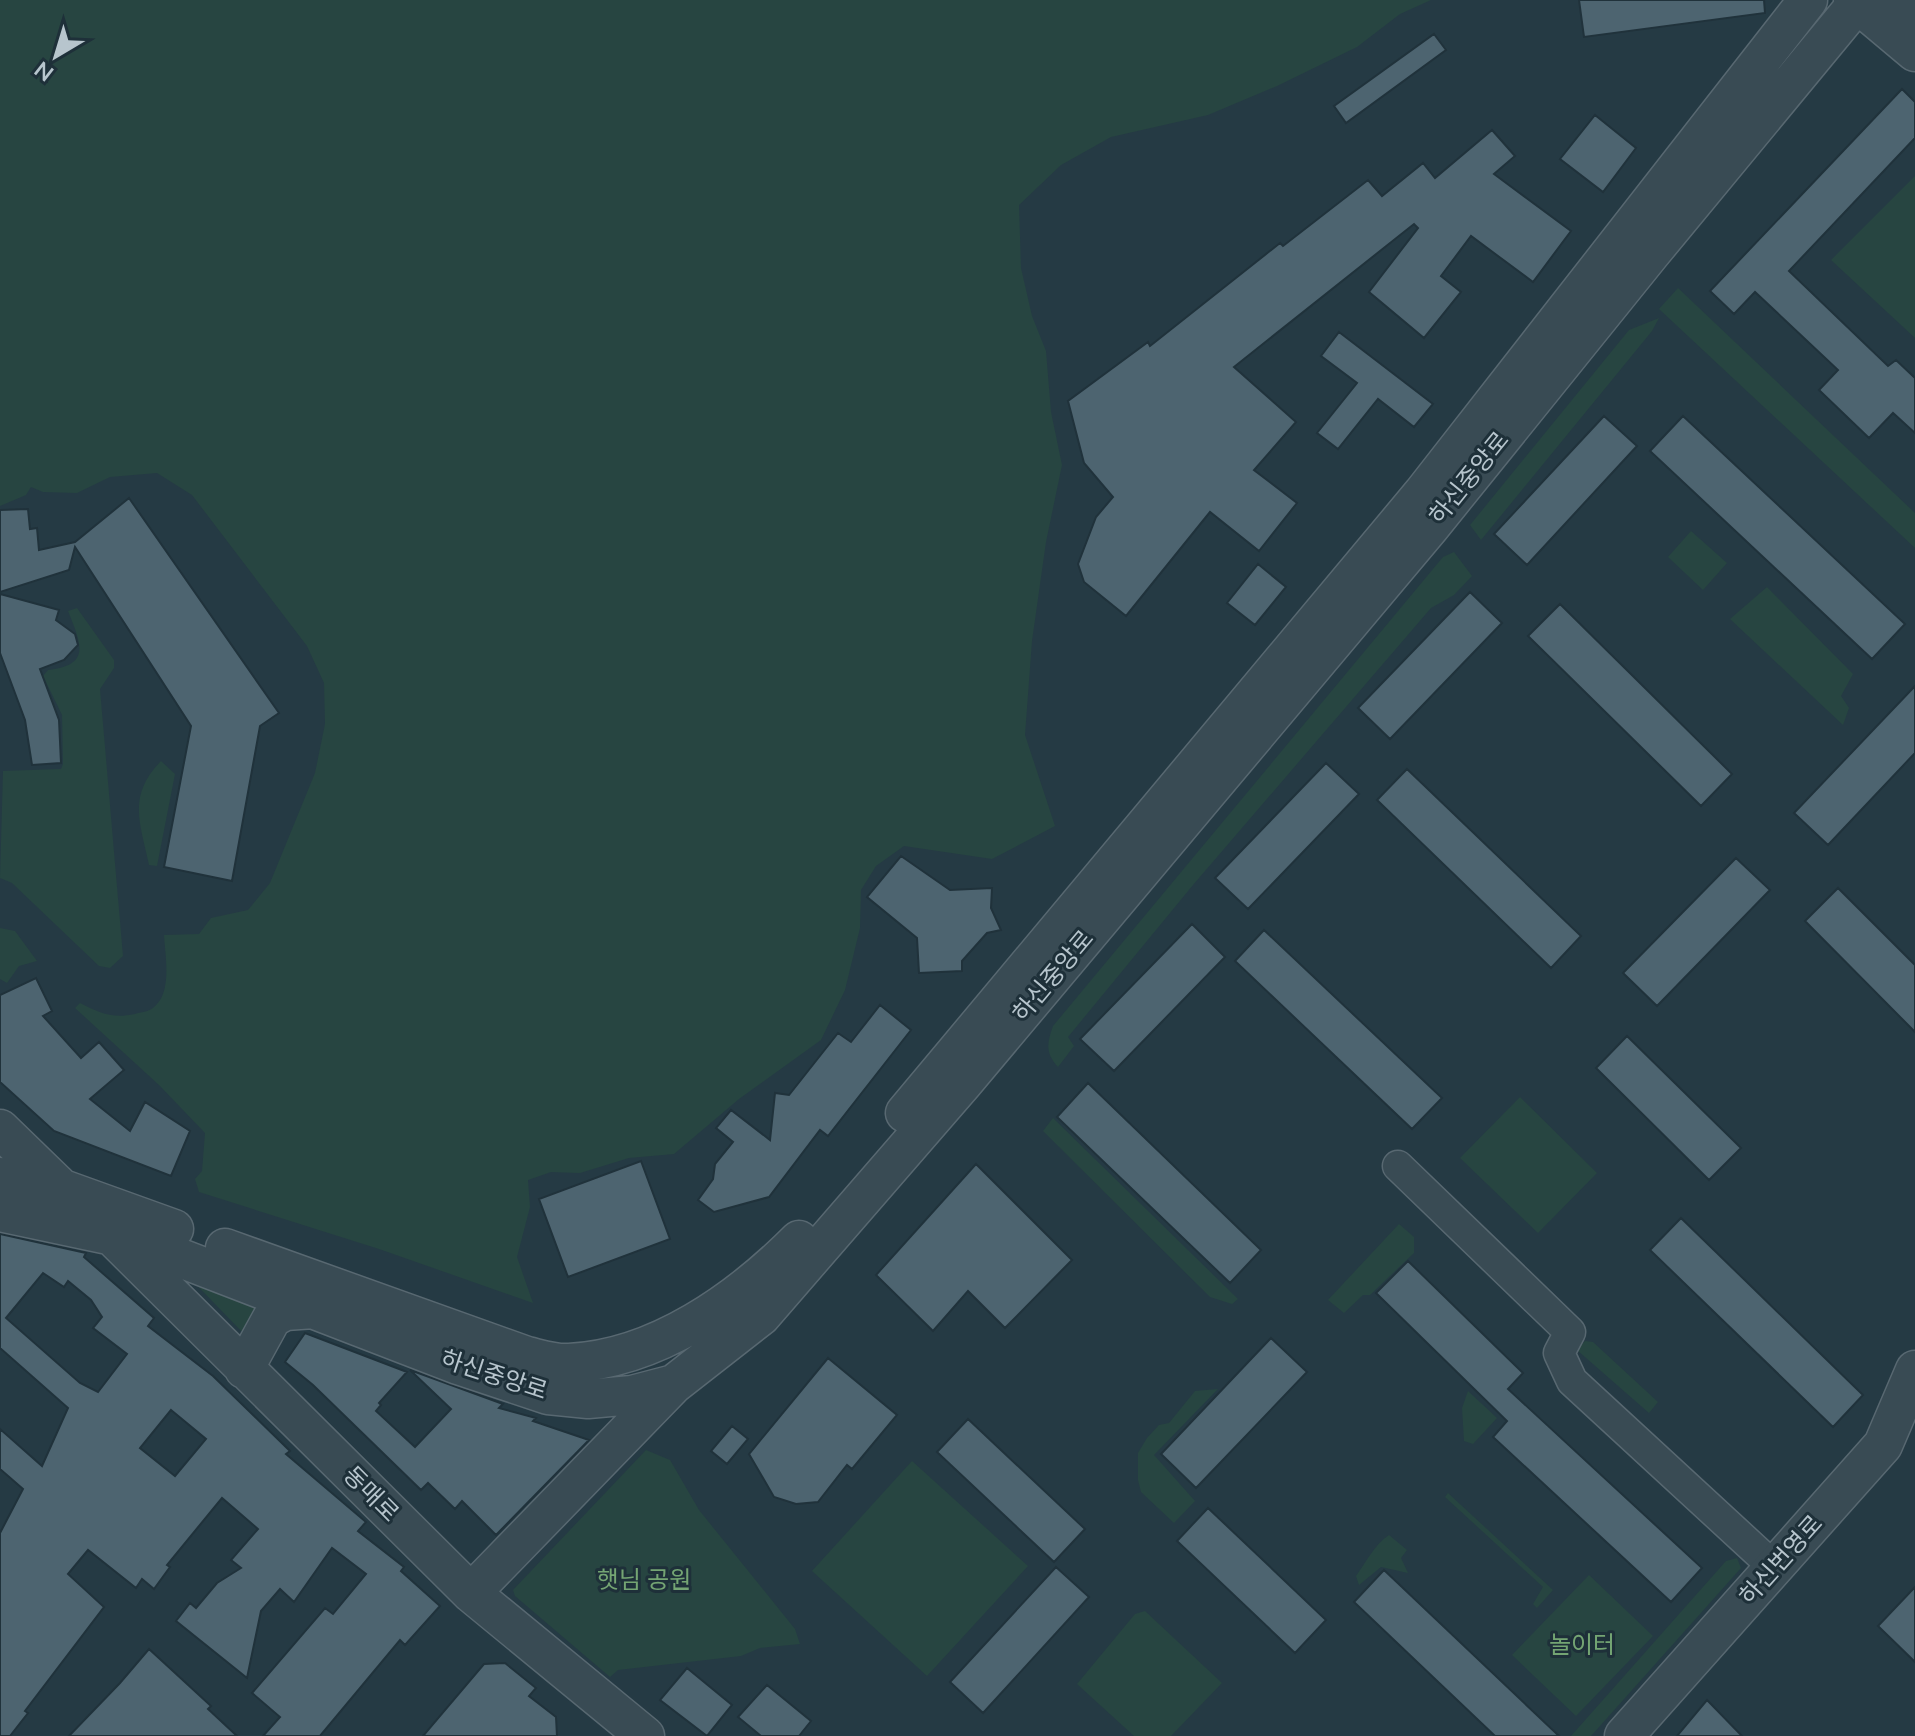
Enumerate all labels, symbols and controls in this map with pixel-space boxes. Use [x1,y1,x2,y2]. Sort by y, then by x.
north arrow [16,16,96,96]
text: N [29,56,59,88]
street label: 하신중앙로 [1422,425,1515,530]
street label: 하신중앙로 [1005,923,1099,1027]
street label: 하신중앙로 [437,1343,551,1405]
street label: 동매로 [338,1459,406,1527]
street label: 하신번영로 [1732,1508,1828,1610]
park label: 햇님 공원 [597,1564,691,1594]
park label: 놀이터 [1549,1629,1615,1659]

